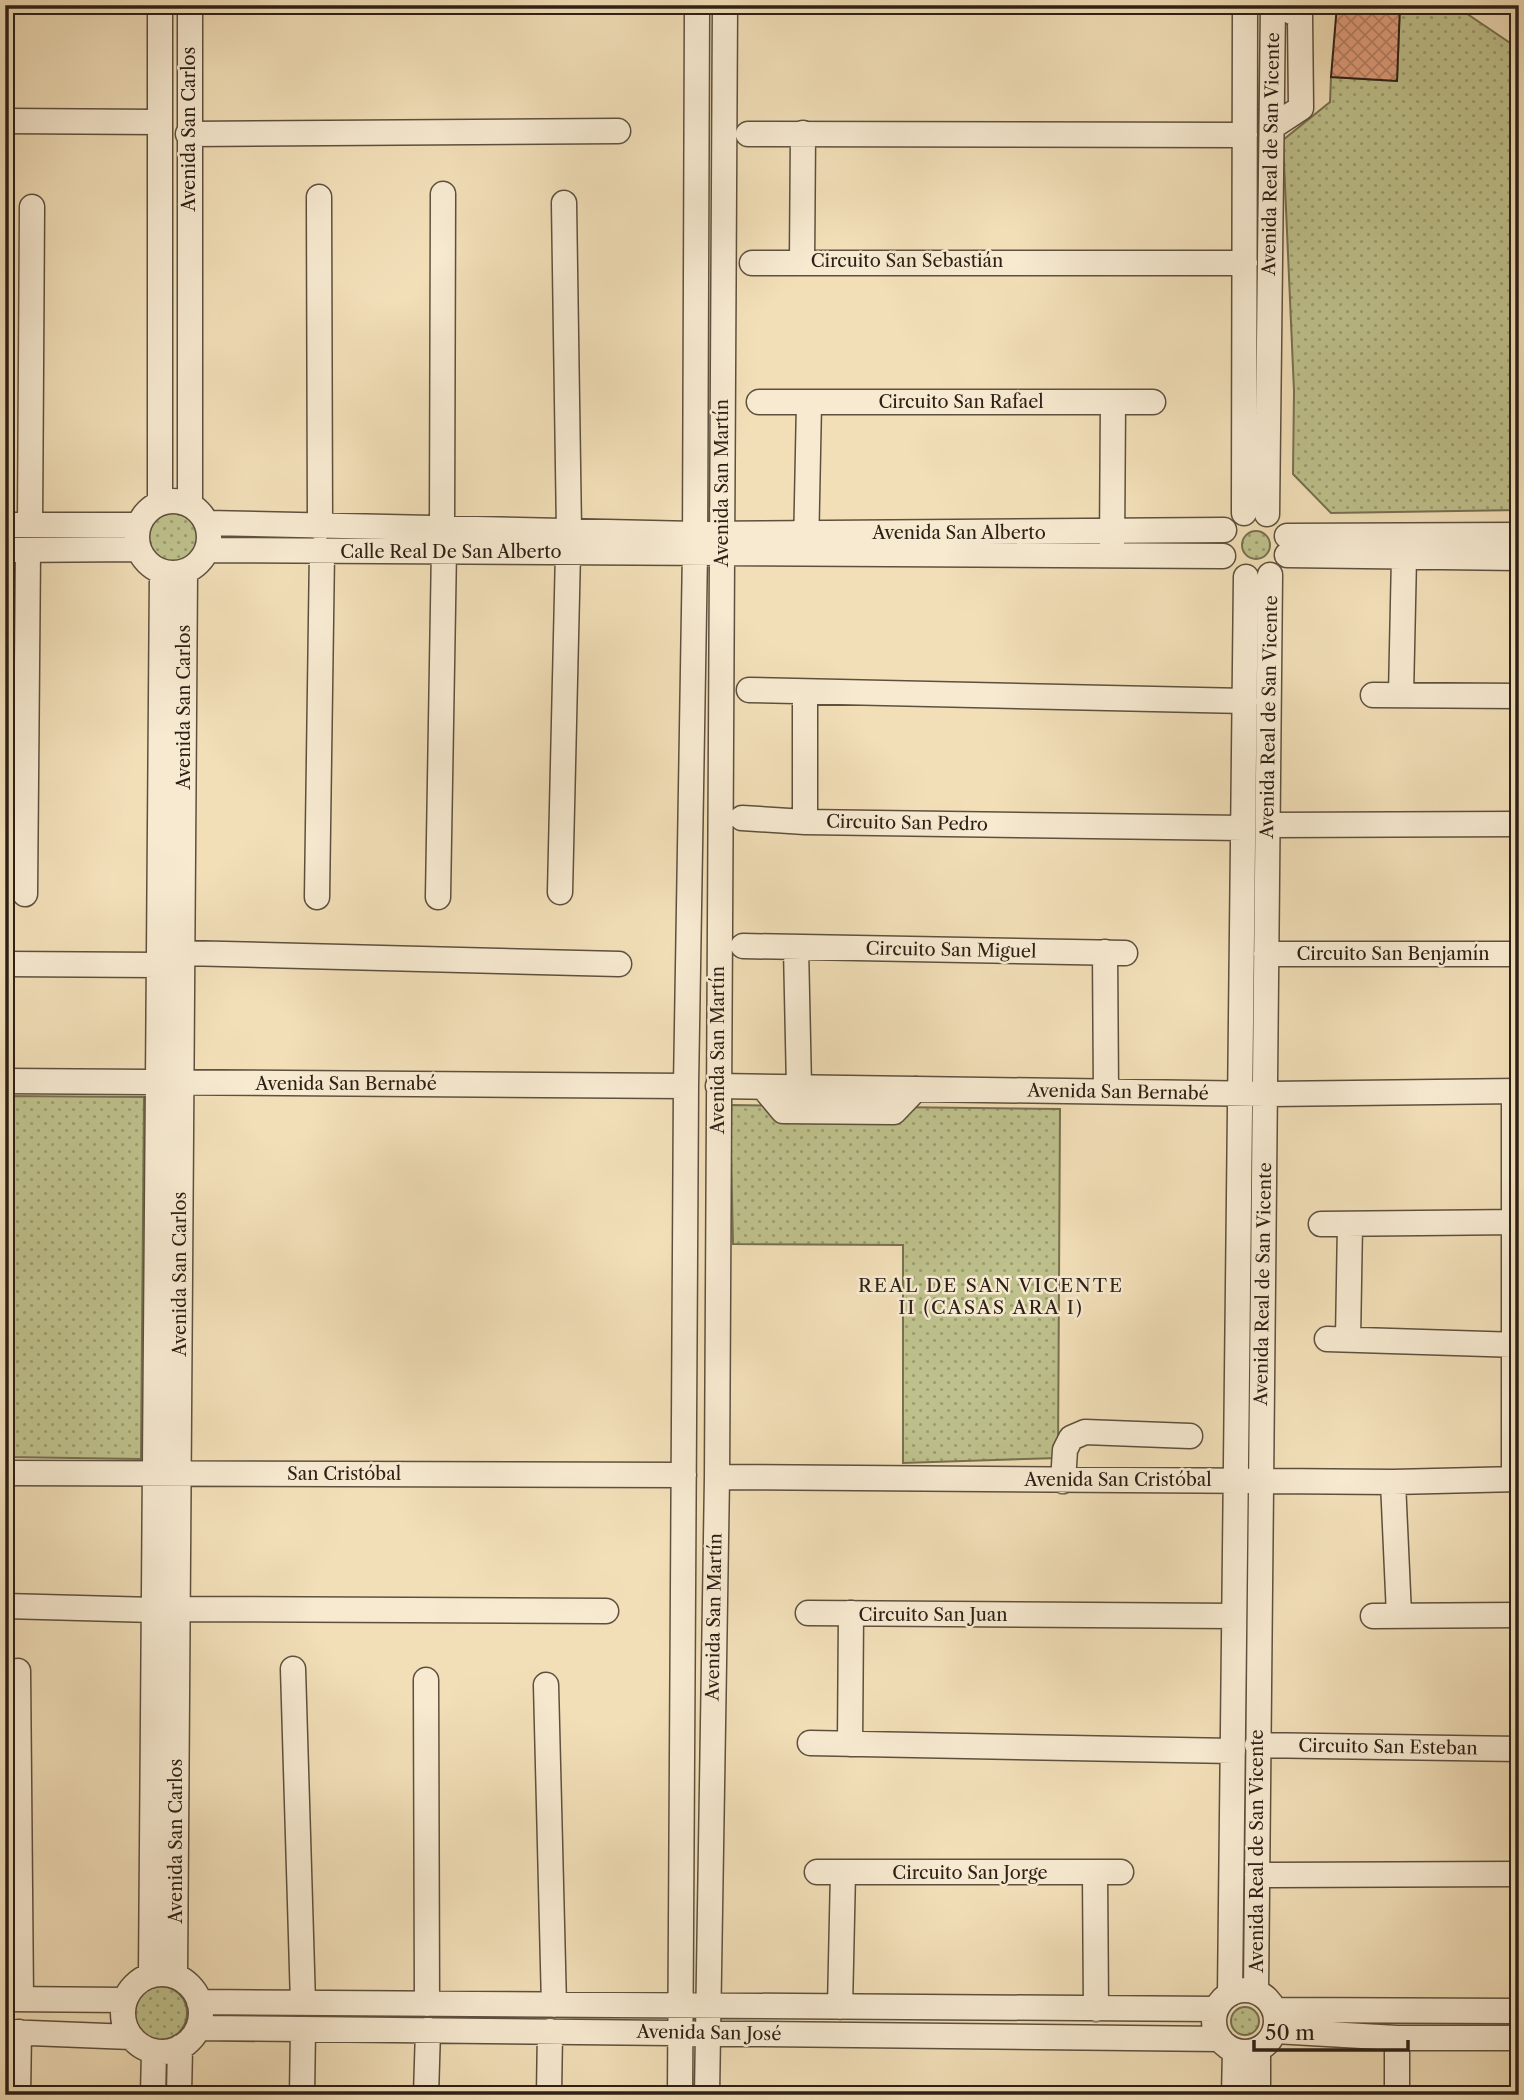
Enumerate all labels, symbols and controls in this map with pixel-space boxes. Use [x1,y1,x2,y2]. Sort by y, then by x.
street label: Avenida Real de San Vicente [1258,32,1284,277]
street label: Avenida San Carlos [178,47,200,212]
street label: Circuito San Sebastián [811,250,1003,272]
street label: Circuito San Rafael [878,391,1044,413]
street label: Avenida San Martín [711,399,733,568]
street label: Avenida San Alberto [871,522,1046,544]
street label: Calle Real De San Alberto [340,541,562,563]
street label: Avenida Real de San Vicente [1256,595,1282,840]
street label: Avenida San Carlos [173,625,195,790]
street label: Circuito San Pedro [826,811,988,835]
street label: Circuito San Miguel [865,938,1037,962]
street label: Circuito San Benjamín [1296,943,1490,965]
street label: Avenida San Martín [707,966,729,1135]
street label: Avenida San Bernabé [254,1073,437,1095]
street label: Avenida San Bernabé [1026,1079,1209,1105]
street label: Avenida Real de San Vicente [1250,1162,1276,1407]
street label: Avenida San Carlos [169,1192,191,1357]
district label: REAL DE SAN VICENTE II (CASAS ARA I) [858,1274,1124,1319]
street label: San Cristóbal [287,1463,401,1485]
street label: Avenida San Cristóbal [1023,1469,1212,1491]
street label: Avenida San Martín [702,1533,726,1702]
street label: Circuito San Juan [858,1604,1008,1626]
street label: Avenida Real de San Vicente [1246,1729,1268,1974]
street label: Circuito San Esteban [1298,1734,1478,1760]
street label: Avenida San Carlos [165,1759,187,1924]
street label: Circuito San Jorge [892,1862,1048,1884]
scale bar [1254,2009,1408,2053]
text: 50 m [1265,2020,1315,2045]
street label: Avenida San José [635,2021,782,2045]

